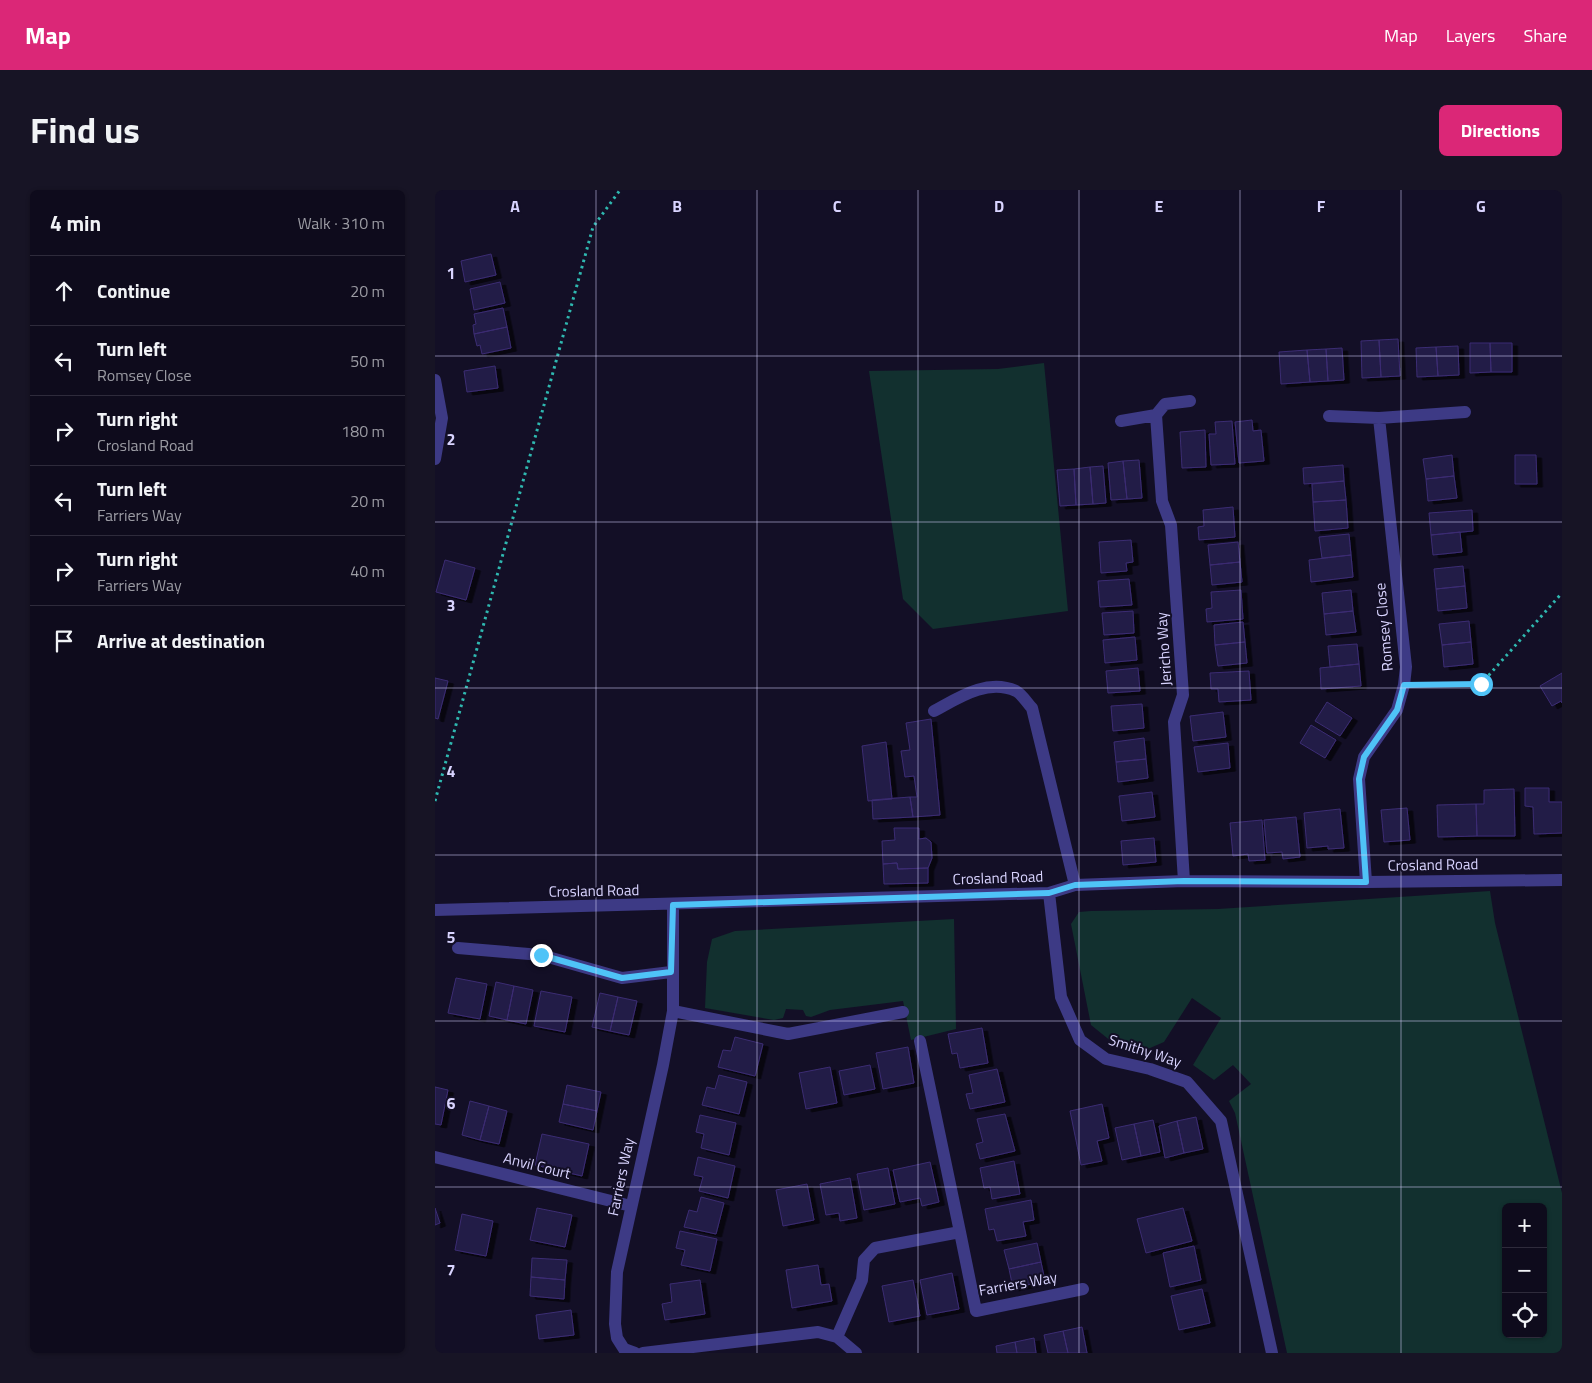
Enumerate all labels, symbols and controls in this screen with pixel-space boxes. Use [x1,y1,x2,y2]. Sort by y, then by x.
text: Map [25,17,71,53]
text: Map [1384,22,1418,49]
text: Layers [1446,22,1495,49]
text: Share [1523,22,1567,49]
text: Find us [30,103,140,157]
button: Directions [1439,105,1562,156]
text: A [510,194,520,218]
text: B [672,194,682,218]
text: C [833,194,842,218]
text: D [994,194,1004,218]
text: E [1155,194,1164,218]
text: F [1317,194,1326,218]
text: G [1476,194,1486,218]
text: 4 min [50,207,101,239]
text: Walk · 310 m [297,211,385,235]
text: 1 [447,261,455,285]
text: Continue [97,276,170,305]
icon: ahead [50,277,78,305]
text: 20 m [350,279,385,303]
text: Turn left [97,334,167,363]
icon: left [50,347,78,375]
text: 50 m [350,349,385,373]
text: Romsey Close [97,363,192,387]
text: Turn right [97,404,178,433]
icon: right [50,417,78,445]
text: 180 m [341,419,385,443]
text: 2 [447,427,455,451]
text: Crosland Road [97,433,194,457]
text: Turn left [97,474,167,503]
icon: left [50,487,78,515]
text: 20 m [350,489,385,513]
text: Farriers Way [97,503,182,527]
text: Turn right [97,544,178,573]
icon: right [50,557,78,585]
text: 40 m [350,559,385,583]
text: Farriers Way [97,573,182,597]
street label: Romsey Close [1368,582,1399,672]
text: 3 [447,593,455,617]
street label: Jericho Way [1149,611,1178,687]
text: Arrive at destination [97,626,265,655]
icon: arrive [50,627,78,655]
route start [1470,673,1493,696]
text: 4 [447,759,456,783]
street label: Crosland Road [1387,852,1479,877]
street label: Crosland Road [952,864,1044,891]
street label: Crosland Road [548,878,640,903]
text: 5 [447,925,456,949]
route end [530,944,553,967]
street label: Smithy Way [1106,1028,1185,1073]
text: 6 [447,1091,456,1115]
street label: Farriers Way [601,1136,640,1218]
street label: Anvil Court [501,1146,574,1185]
map controls [1502,1203,1547,1338]
button: + [1502,1203,1547,1248]
button: − [1502,1248,1547,1293]
text: 7 [447,1258,455,1282]
street label: Farriers Way [977,1265,1059,1302]
button: locate [1502,1293,1547,1338]

